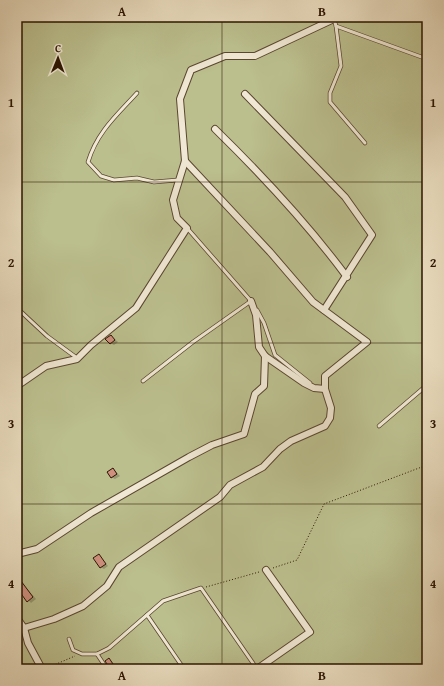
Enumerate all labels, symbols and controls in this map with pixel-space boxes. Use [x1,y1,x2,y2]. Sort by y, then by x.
text: A [118,2,127,21]
text: B [318,2,326,21]
north arrow [38,38,78,78]
text: С [55,40,61,56]
text: 1 [8,93,14,112]
text: 1 [430,93,436,112]
text: 2 [8,253,15,272]
text: 2 [430,253,437,272]
text: 3 [8,414,14,433]
text: 3 [430,414,436,433]
text: 4 [8,574,15,593]
text: 4 [430,574,437,593]
text: A [118,666,127,685]
text: B [318,666,326,685]

